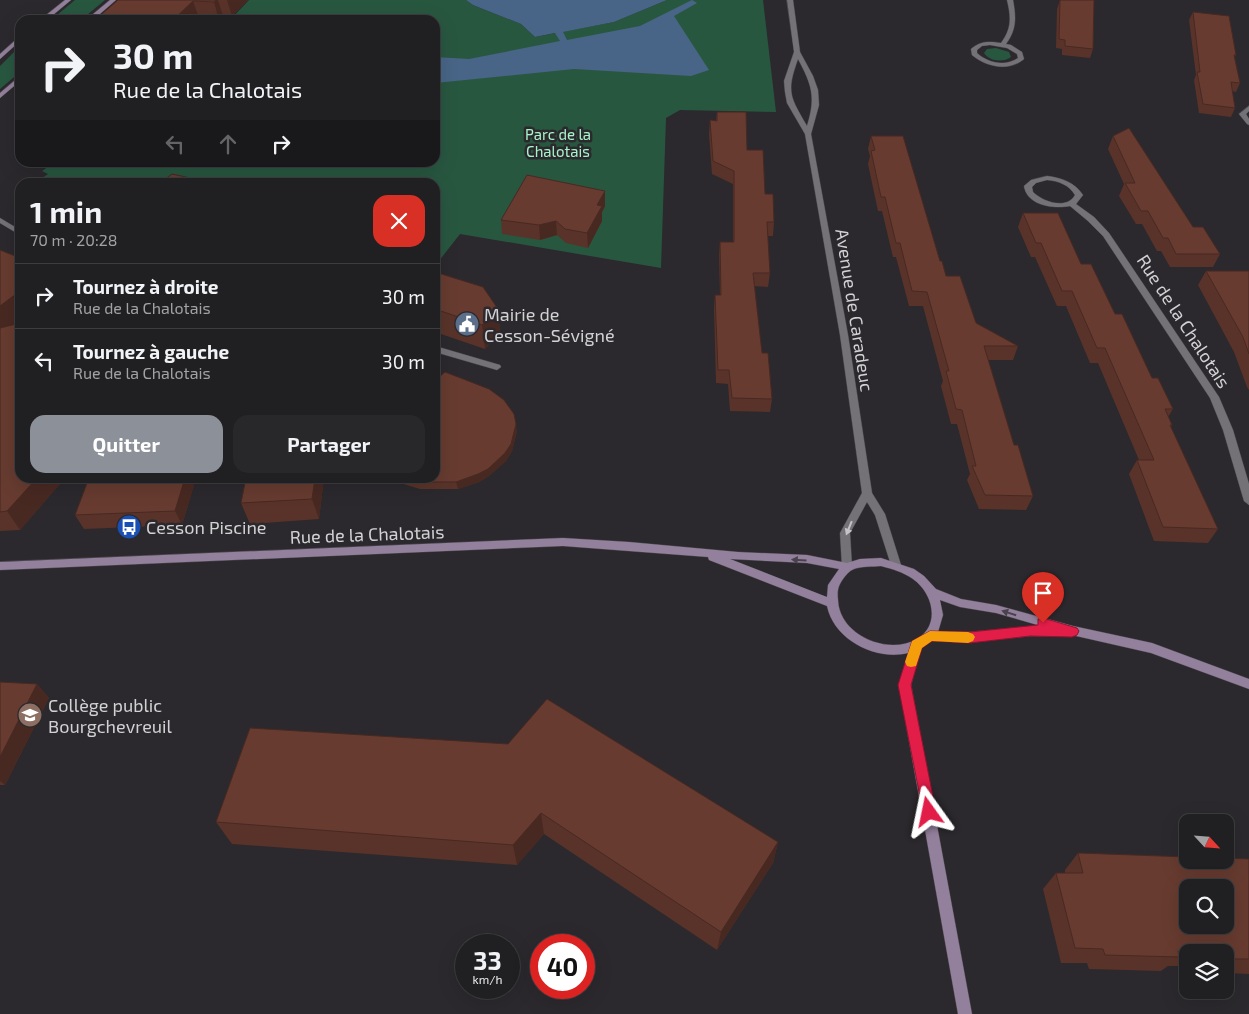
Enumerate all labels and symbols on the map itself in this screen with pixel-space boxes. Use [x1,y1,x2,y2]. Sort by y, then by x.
park label: Parc de la Chalotais [525,125,591,160]
street label: Avenue de Caradeuc [831,227,879,393]
street label: Rue de la Chalotais [1133,250,1235,392]
place label: Mairie de Cesson-Sévigné [484,303,615,346]
public building icon: Mairie de Cesson-Sévigné [454,311,480,337]
bus stop icon: Cesson Piscine [116,514,142,540]
place label: Cesson Piscine [146,516,267,538]
street label: Rue de la Chalotais [289,520,445,548]
one-way arrow [845,521,853,536]
one-way arrow [791,555,807,563]
pin [1022,572,1064,623]
one-way arrow [1001,609,1016,617]
place label: Collège public Bourgchevreuil [48,694,173,737]
school or university icon: Collège public Bourgchevreuil [17,702,43,728]
position arrow [902,785,954,837]
north arrow [1179,814,1234,869]
speed limit sign: 40 [530,934,595,999]

